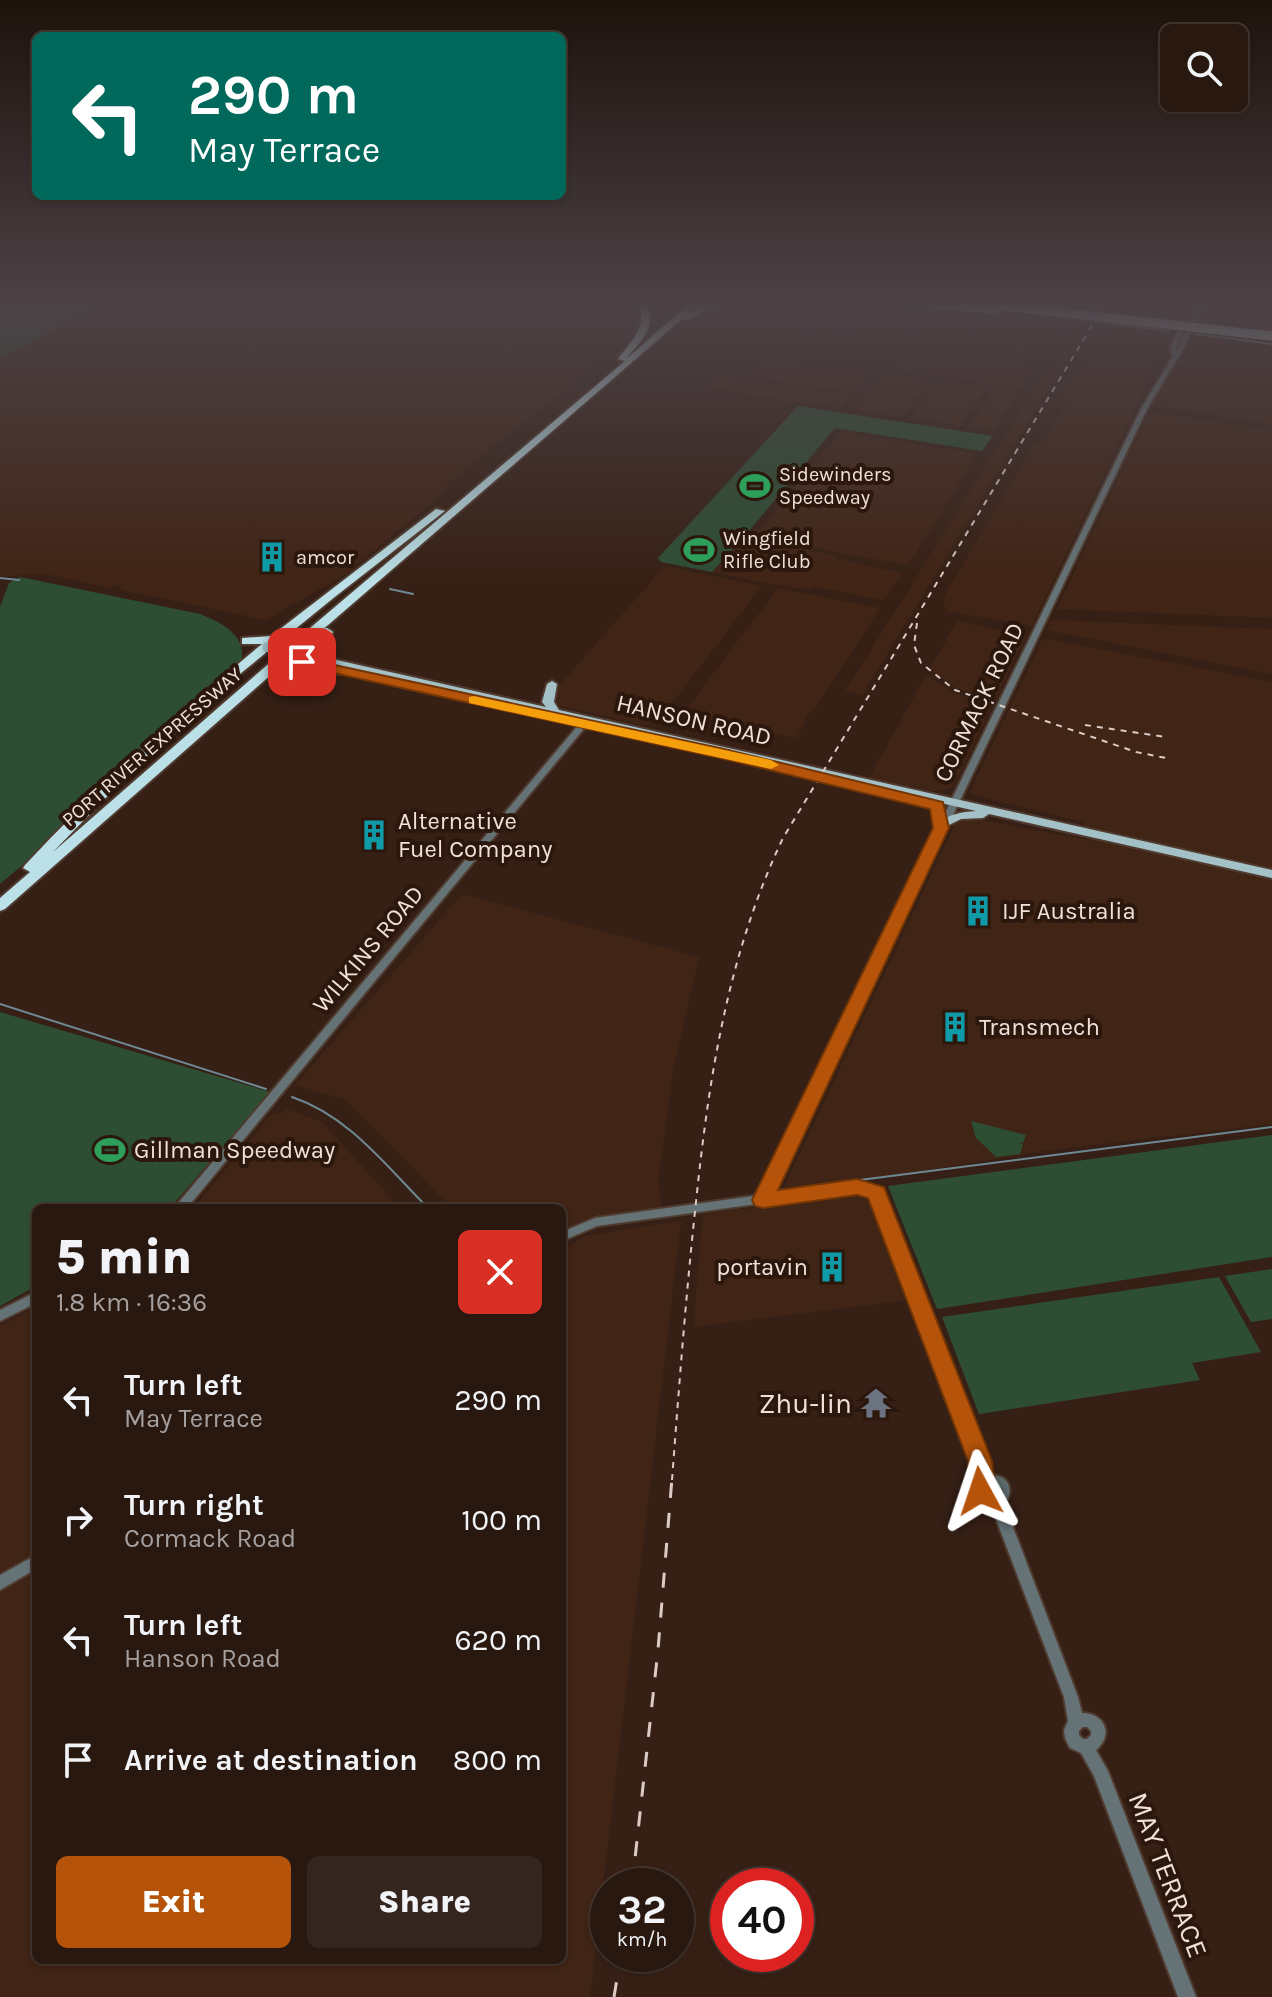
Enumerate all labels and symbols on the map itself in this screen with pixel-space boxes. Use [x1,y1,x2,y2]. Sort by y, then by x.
place label: Sidewinders Speedway [779,463,892,509]
sports icon: Sidewinders Speedway [738,469,772,503]
place label: Wingfield Rifle Club [723,527,811,573]
sports icon: Wingfield Rifle Club [682,533,716,567]
building icon: amcor [255,540,289,574]
place label: amcor [296,546,355,569]
street label: CORMACK ROAD [928,618,1030,786]
pin [268,628,336,696]
street label: PORT RIVER EXPRESSWAY [58,663,246,831]
street label: HANSON ROAD [614,689,774,751]
place label: Alternative Fuel Company [398,807,552,863]
building icon: Alternative Fuel Company [357,818,391,852]
street label: WILKINS ROAD [307,880,429,1018]
building icon: IJF Australia [961,894,995,928]
place label: IJF Australia [1002,897,1136,925]
building icon: Transmech [938,1010,972,1044]
place label: Transmech [979,1013,1100,1041]
sports icon: Gillman Speedway [93,1133,127,1167]
place label: Gillman Speedway [134,1136,335,1164]
building icon: portavin [815,1250,849,1284]
place label: portavin [716,1253,808,1281]
temple icon: Zhu-lin [859,1386,893,1420]
place label: Zhu-lin [759,1387,852,1420]
position arrow [938,1449,1022,1533]
street label: MAY TERRACE [1121,1788,1215,1962]
speed limit sign: 40 [710,1868,814,1972]

